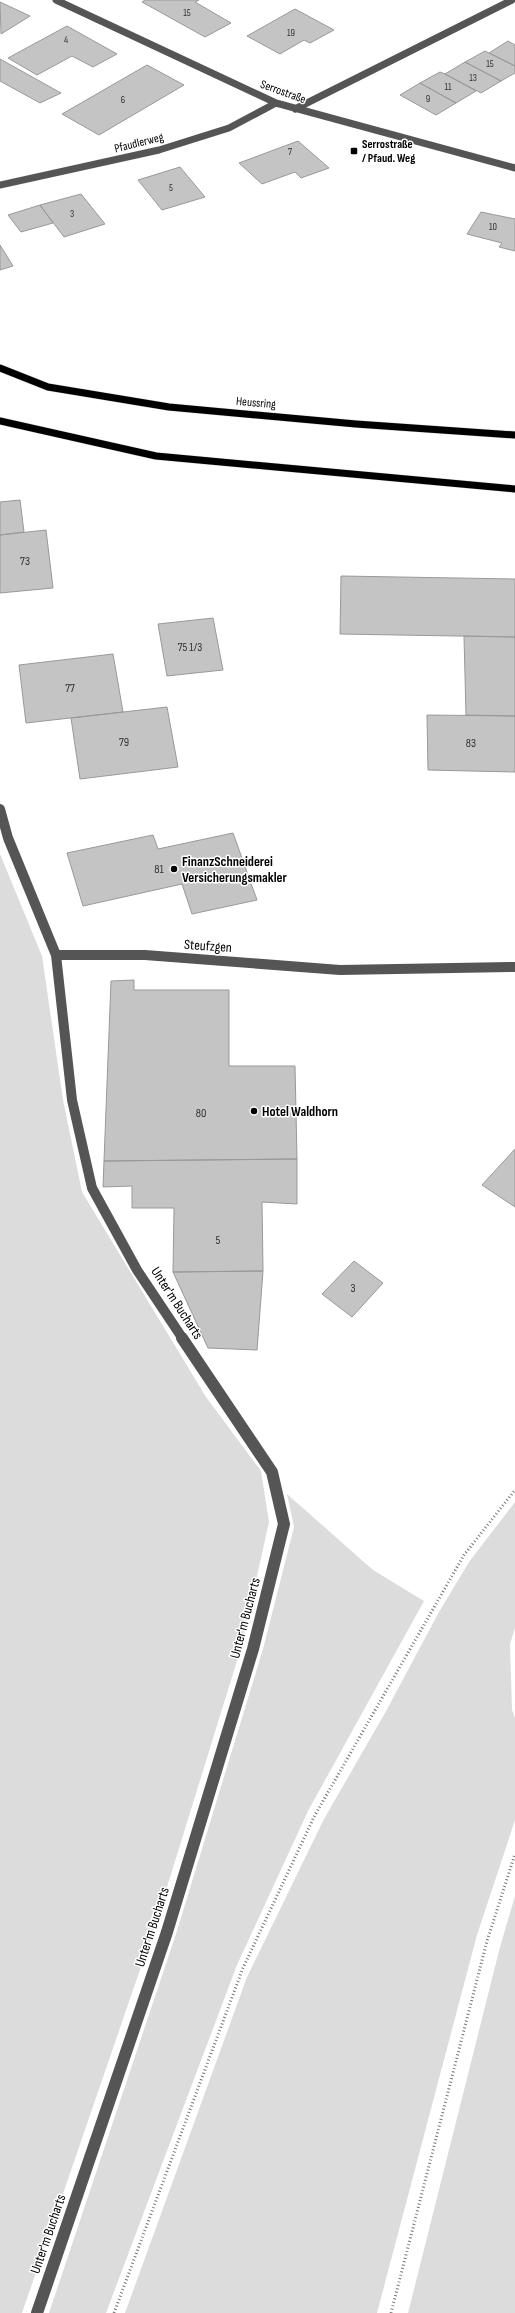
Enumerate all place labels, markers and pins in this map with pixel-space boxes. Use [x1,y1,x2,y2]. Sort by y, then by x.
place label: Serrostraße / Pfaud. Weg [362,137,415,166]
marker: Serrostraße / Pfaud. Weg [349,146,359,156]
place label: FinanzSchneiderei Versicherungsmakler [182,853,288,886]
marker: FinanzSchneiderei Versicherungsmakler [169,864,179,874]
place label: Hotel Waldhorn [262,1103,338,1120]
marker: Hotel Waldhorn [249,1106,259,1116]

